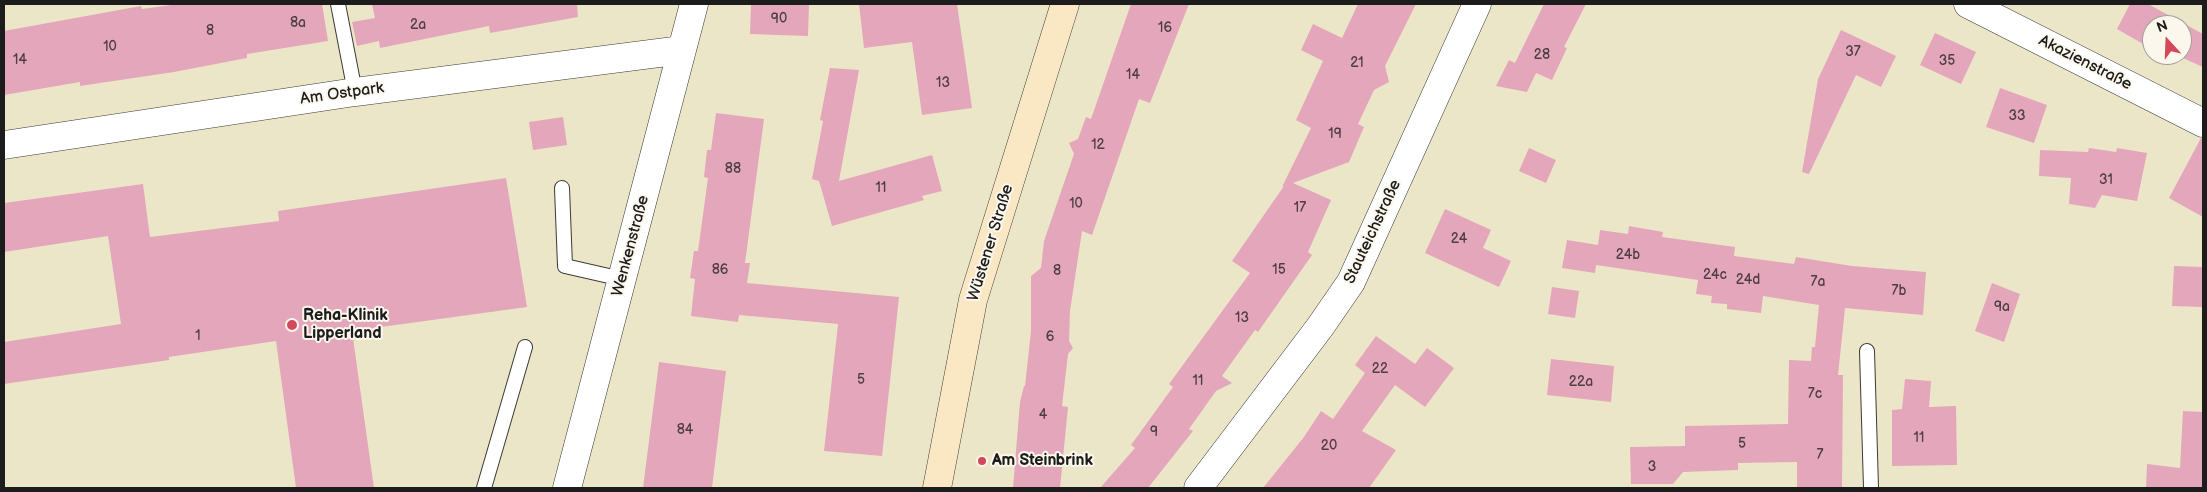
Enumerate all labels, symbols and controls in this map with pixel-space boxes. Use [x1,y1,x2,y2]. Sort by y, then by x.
house number: 90 [771,11,787,27]
house number: 8a [290,15,306,31]
north arrow [2142,15,2192,65]
house number: 2a [410,17,426,33]
text: N [2154,17,2170,36]
house number: 16 [1158,20,1172,36]
house number: 8 [206,23,214,39]
street label: Akazienstraße [2035,31,2135,95]
house number: 10 [103,39,117,55]
house number: 37 [1845,44,1861,60]
house number: 28 [1534,47,1550,63]
house number: 14 [13,52,27,68]
house number: 35 [1939,53,1955,69]
house number: 21 [1350,55,1364,71]
house number: 14 [1126,67,1140,83]
house number: 13 [936,75,950,91]
street label: Am Ostpark [299,79,385,109]
house number: 33 [2008,108,2026,124]
house number: 19 [1328,126,1342,142]
house number: 12 [1091,137,1105,153]
house number: 88 [725,161,741,177]
house number: 31 [2099,172,2113,188]
street label: Stauteichstraße [1340,177,1406,287]
house number: 11 [876,180,886,196]
street label: Wüstener Straße [964,182,1018,304]
street label: Wenkenstraße [608,193,654,299]
house number: 10 [1069,196,1083,212]
house number: 17 [1294,200,1306,216]
house number: 24 [1451,231,1467,247]
house number: 24b [1616,247,1640,263]
house number: 86 [712,262,728,278]
house number: 15 [1272,262,1286,278]
house number: 8 [1053,263,1061,279]
house number: 24c [1703,267,1727,283]
house number: 24d [1736,272,1760,288]
house number: 7a [1811,274,1825,290]
house number: 7b [1892,283,1906,299]
house number: 9a [1994,299,2010,315]
place label: Reha-Klinik Lipperland [303,306,388,344]
house number: 13 [1235,310,1249,326]
marker: Reha-Klinik Lipperland [285,318,299,332]
house number: 1 [195,328,201,344]
house number: 6 [1046,329,1054,345]
house number: 22 [1372,361,1388,377]
house number: 5 [857,372,865,388]
house number: 11 [1193,373,1203,389]
house number: 22a [1569,374,1593,390]
house number: 7c [1808,386,1822,402]
house number: 4 [1039,407,1047,423]
house number: 84 [677,422,693,438]
house number: 9 [1150,424,1158,440]
house number: 11 [1914,430,1924,446]
house number: 5 [1738,436,1746,452]
house number: 20 [1321,438,1337,454]
house number: 7 [1817,447,1823,463]
place label: Am Steinbrink [992,451,1093,471]
marker: Am Steinbrink [976,455,988,467]
house number: 3 [1648,459,1656,475]

